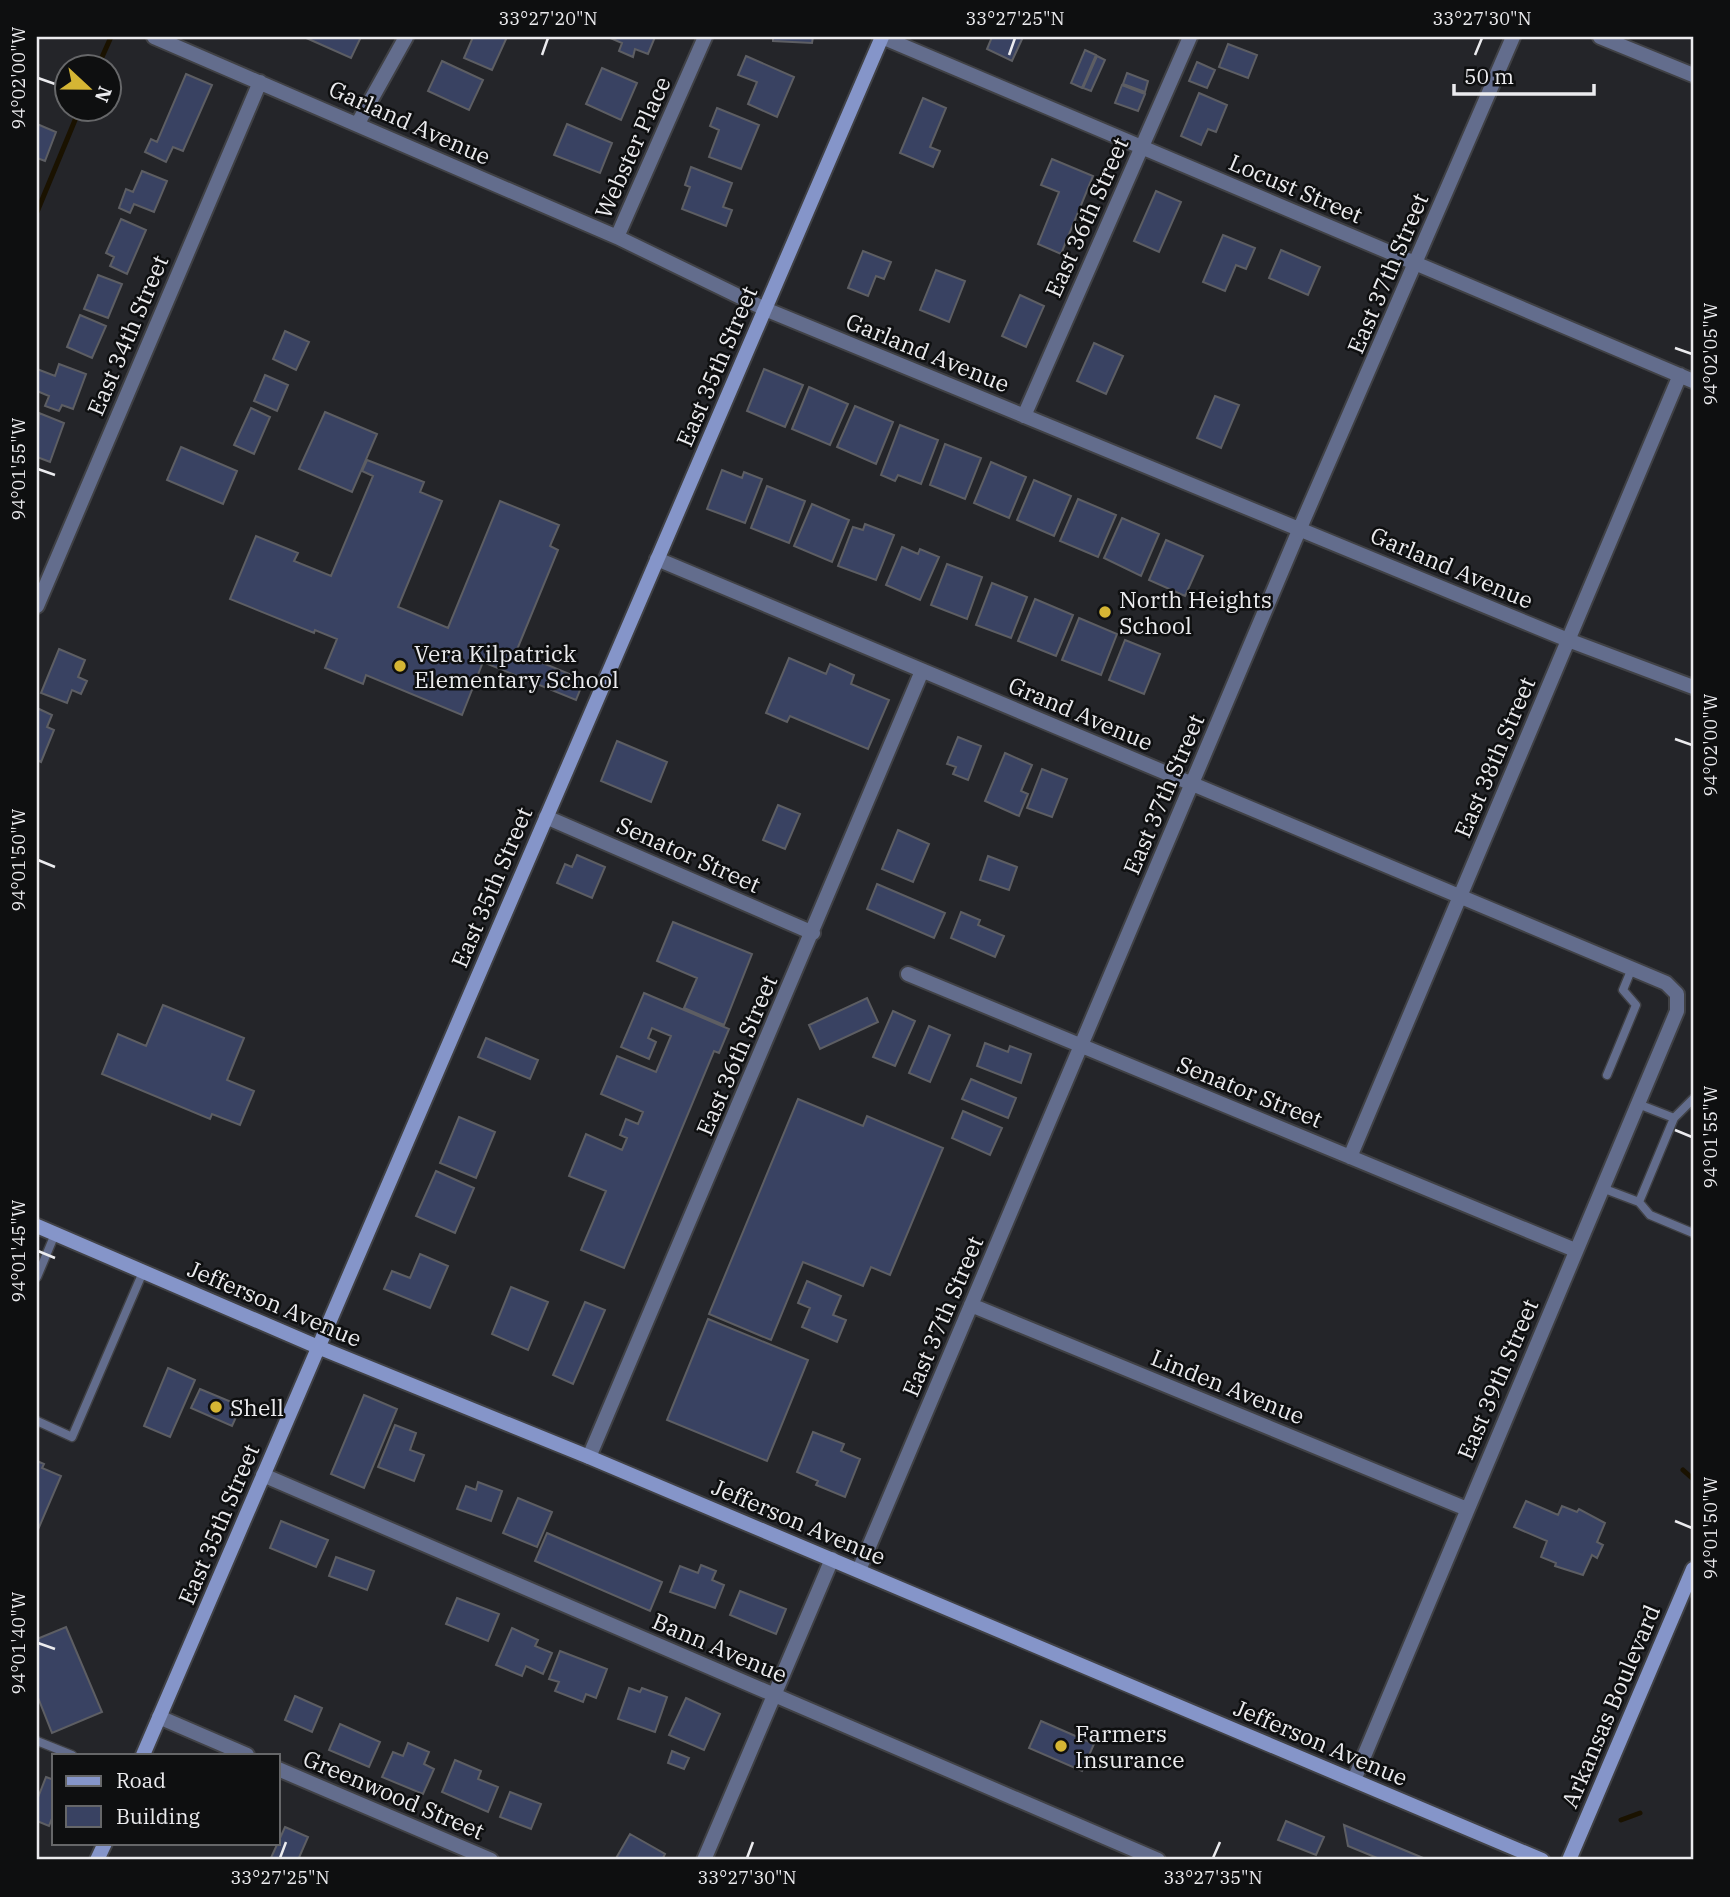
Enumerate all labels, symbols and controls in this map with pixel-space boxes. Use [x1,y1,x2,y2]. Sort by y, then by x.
text: 33°27'20"N [499,7,598,30]
text: 33°27'25"N [966,7,1065,30]
text: 33°27'30"N [1433,7,1532,30]
text: 94°02'00"W [7,26,30,129]
north arrow [52,52,122,122]
scale bar [1454,52,1594,96]
text: 50 m [1464,62,1514,90]
street label: Webster Place [587,71,677,223]
street label: Garland Avenue [324,73,496,171]
text: N [90,83,118,106]
street label: East 36th Street [1037,132,1135,302]
street label: Locust Street [1225,146,1367,230]
street label: East 37th Street [1340,188,1434,358]
street label: East 34th Street [80,250,174,420]
street label: East 35th Street [669,281,763,451]
text: 94°02'05"W [1699,302,1722,405]
street label: Garland Avenue [842,306,1014,398]
text: 94°01'55"W [7,417,30,520]
street label: Garland Avenue [1366,519,1538,615]
place label: North Heights School [1119,584,1272,640]
marker: North Heights School [1097,604,1113,620]
place label: Vera Kilpatrick Elementary School [414,638,619,694]
marker: Vera Kilpatrick Elementary School [392,658,408,674]
street label: Grand Avenue [1004,669,1158,757]
street label: East 38th Street [1447,672,1541,842]
text: 94°02'00"W [1699,693,1722,796]
street label: East 37th Street [1116,709,1210,879]
street label: East 35th Street [444,802,538,972]
text: 94°01'50"W [7,808,30,911]
street label: Senator Street [613,809,765,899]
street label: East 36th Street [689,970,783,1140]
street label: Senator Street [1173,1048,1327,1134]
text: 94°01'55"W [1699,1085,1722,1188]
text: 94°01'45"W [7,1199,30,1302]
street label: East 37th Street [895,1231,989,1401]
street label: Jefferson Avenue [184,1253,366,1353]
street label: East 39th Street [1450,1294,1544,1464]
street label: Linden Avenue [1147,1342,1309,1430]
place label: Shell [230,1392,284,1422]
marker: Shell [208,1399,224,1415]
street label: East 35th Street [171,1439,265,1609]
street label: Jefferson Avenue [708,1471,890,1571]
text: 94°01'50"W [1699,1476,1722,1579]
text: 94°01'40"W [7,1591,30,1694]
street label: Arkansas Boulevard [1554,1600,1666,1812]
street label: Bann Avenue [648,1605,792,1689]
street label: Jefferson Avenue [1230,1692,1412,1792]
place label: Farmers Insurance [1075,1718,1185,1774]
marker: Farmers Insurance [1053,1738,1069,1754]
street label: Greenwood Street [299,1742,489,1846]
legend [52,1754,280,1844]
text: Road [116,1766,166,1794]
text: Building [116,1802,201,1830]
text: 33°27'25"N [231,1866,330,1889]
text: 33°27'30"N [698,1866,797,1889]
text: 33°27'35"N [1164,1866,1263,1889]

